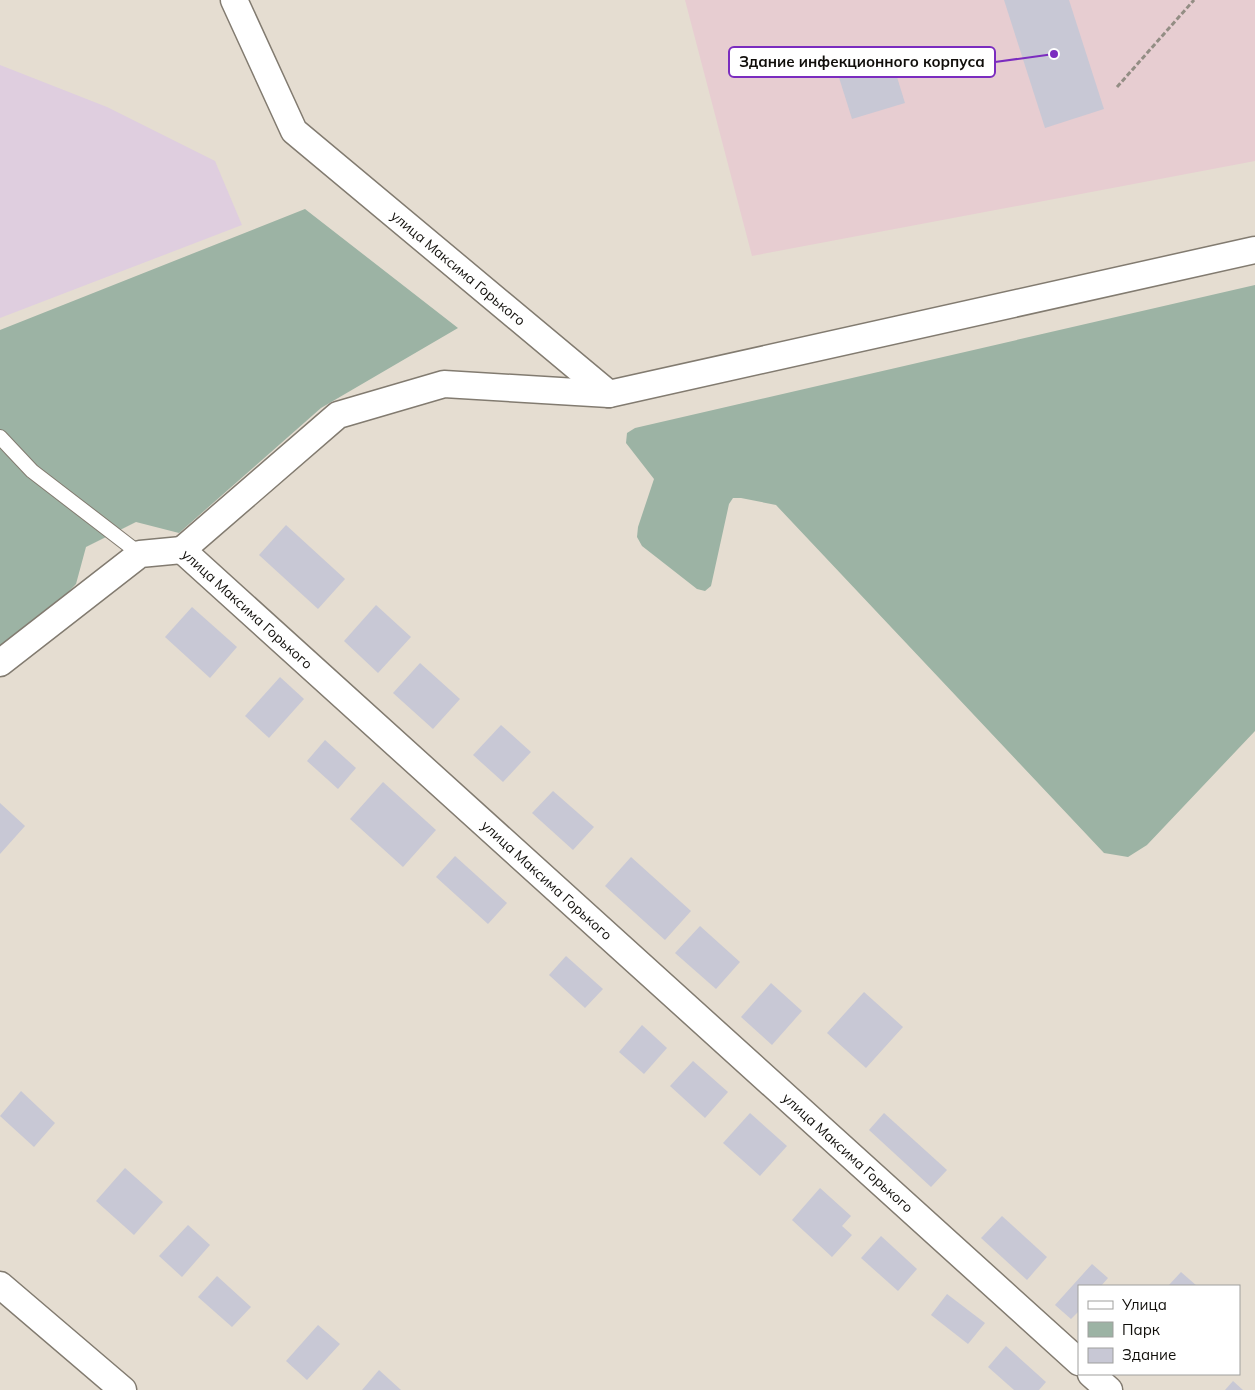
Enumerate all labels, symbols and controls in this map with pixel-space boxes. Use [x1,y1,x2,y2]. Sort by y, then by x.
callout: Здание инфекционного корпуса [729,47,995,77]
text: Здание инфекционного корпуса [739,52,985,71]
street label: улица Максима Горького [387,207,529,330]
street label: улица Максима Горького [178,545,316,673]
street label: улица Максима Горького [478,816,616,944]
street label: улица Максима Горького [779,1089,917,1216]
legend [1078,1285,1240,1375]
text: Улица [1121,1295,1167,1314]
text: Парк [1122,1320,1161,1339]
text: Здание [1122,1345,1176,1364]

